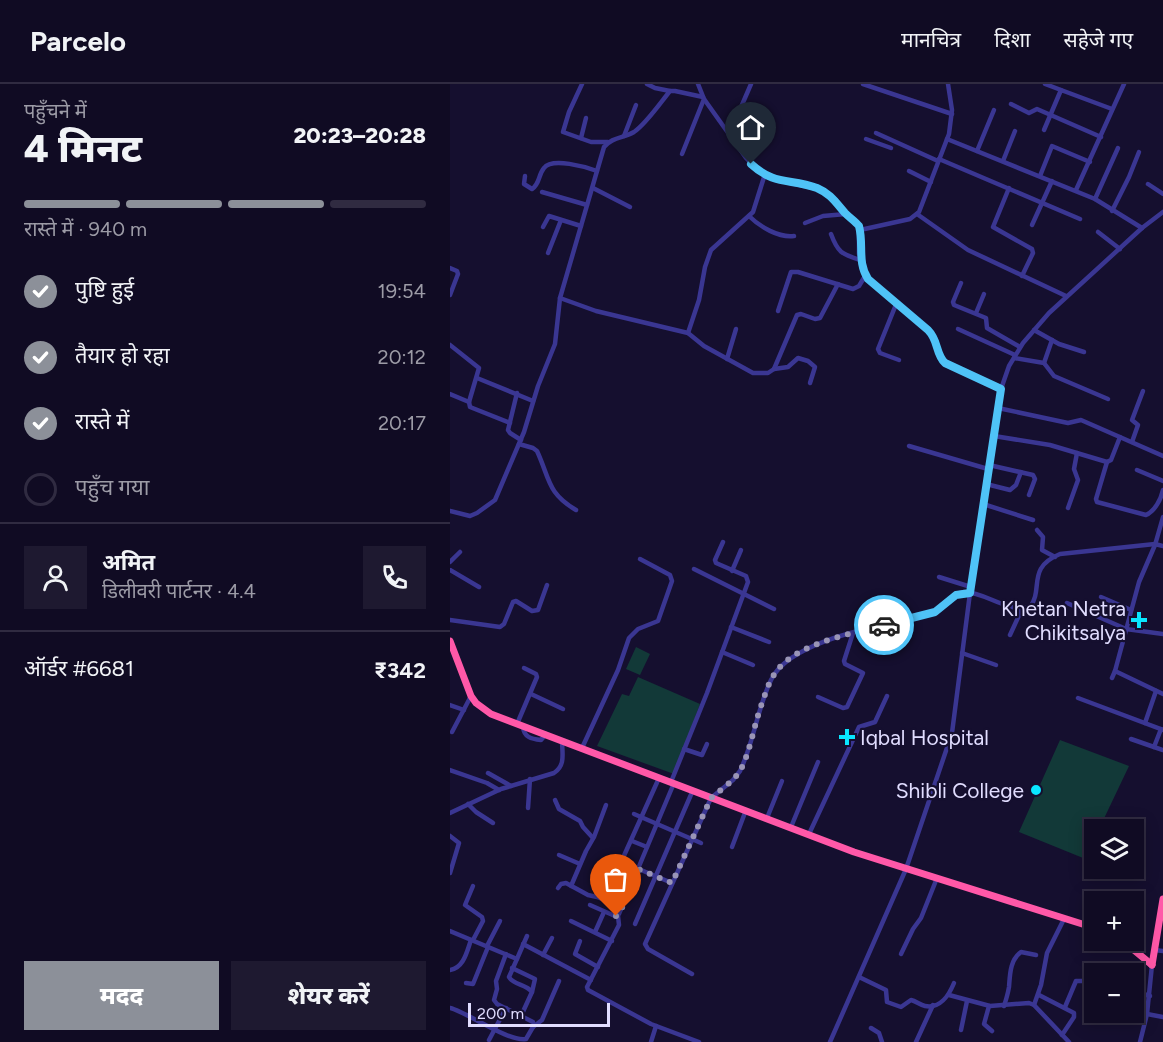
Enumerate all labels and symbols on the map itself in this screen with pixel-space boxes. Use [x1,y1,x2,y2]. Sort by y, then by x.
pin [725,102,776,164]
courier [854,595,914,655]
place label: Khetan Netra Chikitsalya [1001,596,1126,645]
marker: Khetan Netra Chikitsalya [1130,611,1148,629]
place label: Iqbal Hospital [860,725,989,750]
marker: Iqbal Hospital [838,728,856,746]
place label: Shibli College [896,778,1024,803]
marker: Shibli College [1029,783,1043,797]
pin [590,854,641,916]
scale bar [468,1000,610,1028]

